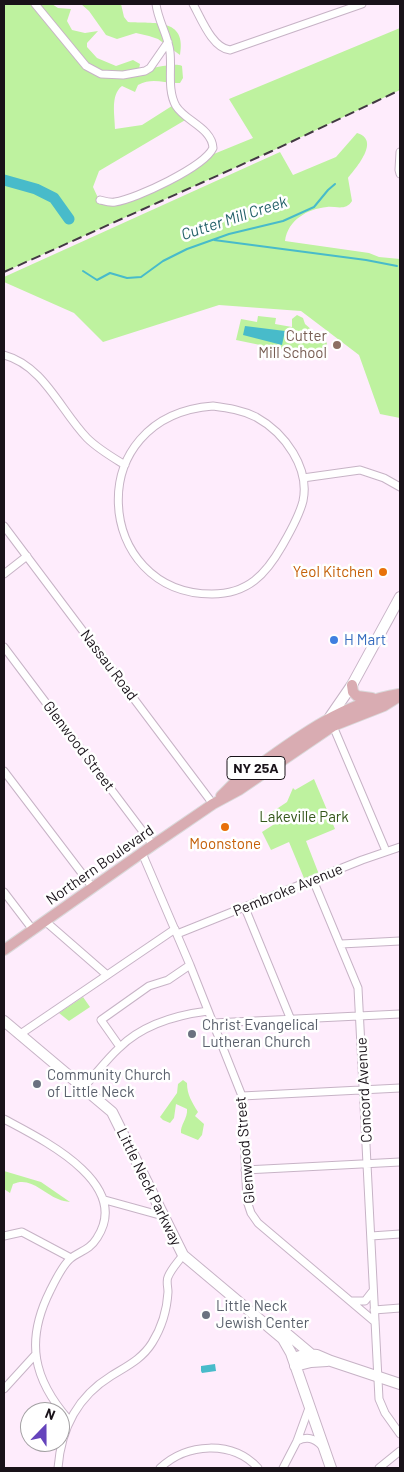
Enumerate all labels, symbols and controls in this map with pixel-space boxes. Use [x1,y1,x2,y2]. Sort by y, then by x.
water label: Cutter Mill Creek [179,192,289,244]
place label: Cutter Mill School [258,327,327,362]
marker: Cutter Mill School [331,339,343,351]
place label: Yeol Kitchen [293,563,373,581]
marker: Yeol Kitchen [377,566,389,578]
street label: Nassau Road [77,626,141,704]
place label: H Mart [344,631,386,649]
marker: H Mart [328,634,340,646]
street label: Glenwood Street [39,698,119,794]
road number: NY 25A [227,756,285,780]
park label: Lakeville Park [259,808,349,826]
street label: Northern Boulevard [43,821,157,909]
marker: Moonstone [219,821,231,833]
place label: Moonstone [189,835,261,853]
street label: Pembroke Avenue [231,860,345,920]
place label: Christ Evangelical Lutheran Church [202,1016,318,1051]
marker: Christ Evangelical Lutheran Church [186,1028,198,1040]
street label: Concord Avenue [352,1037,376,1143]
place label: Community Church of Little Neck [47,1066,171,1101]
marker: Community Church of Little Neck [31,1078,43,1090]
street label: Glenwood Street [231,1096,259,1204]
street label: Little Neck Parkway [113,1125,185,1249]
place label: Little Neck Jewish Center [216,1297,309,1332]
marker: Little Neck Jewish Center [200,1309,212,1321]
north arrow [20,1402,70,1452]
text: N [43,1404,58,1423]

